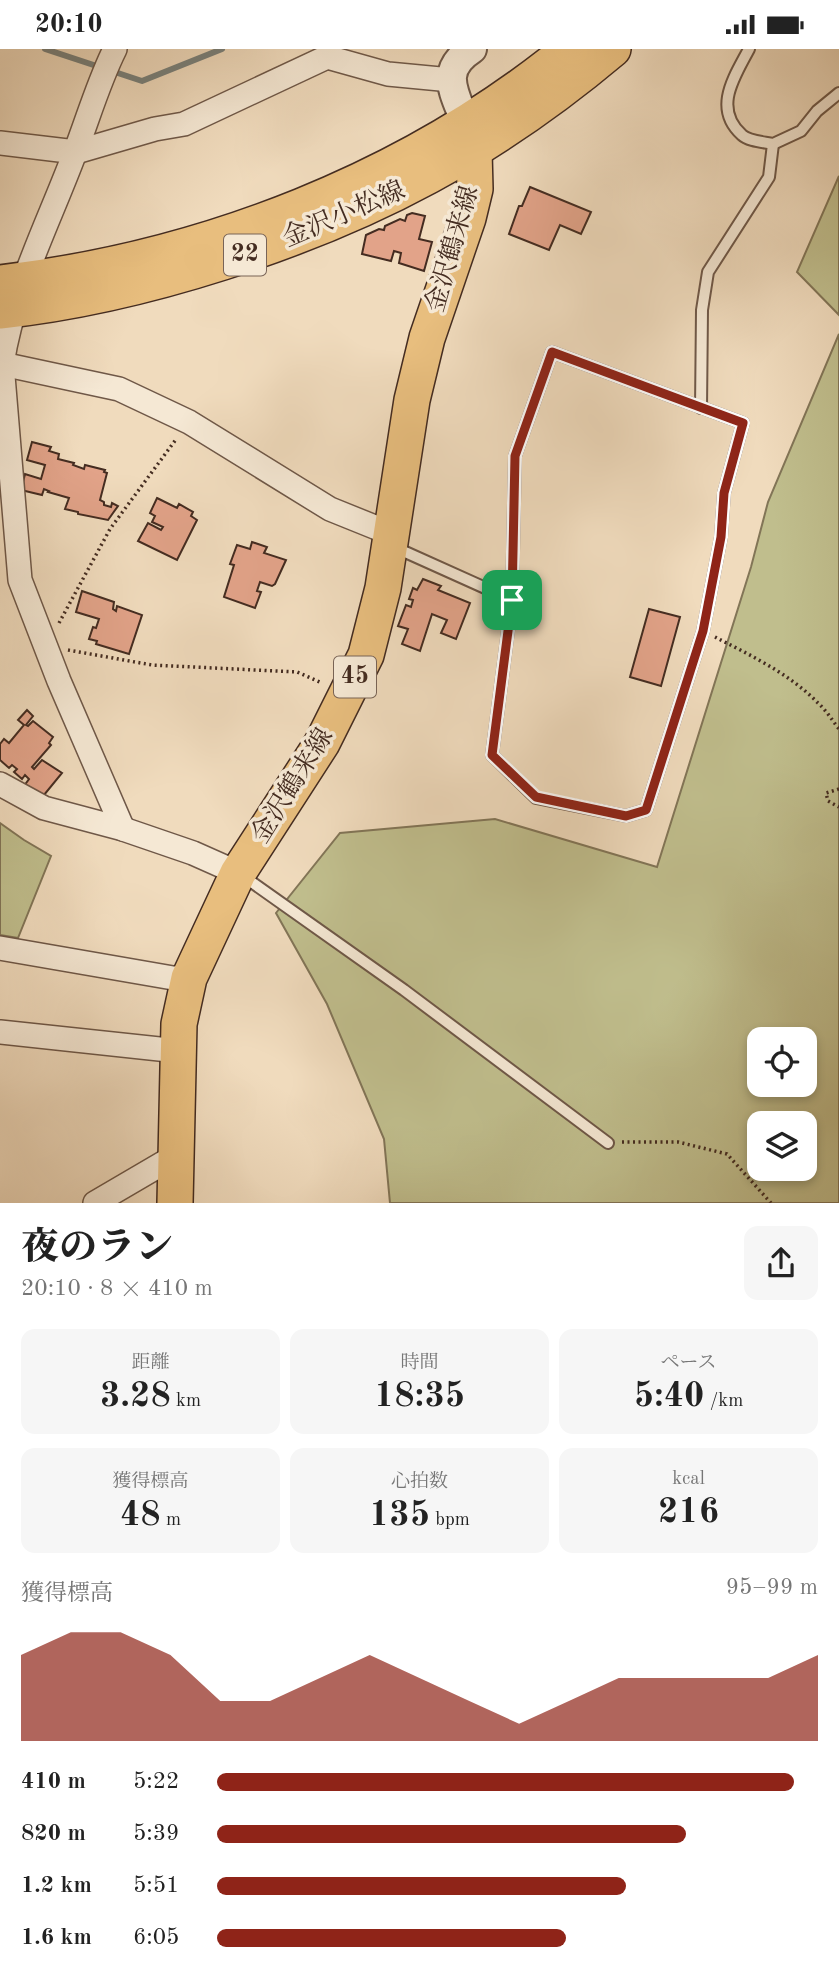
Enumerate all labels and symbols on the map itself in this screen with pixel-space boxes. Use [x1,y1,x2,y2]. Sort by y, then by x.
street label: 金沢小松線 [278,176,409,252]
street label: 金沢鶴来線 [421,182,483,315]
road number: 22 [224,235,266,275]
pin [482,570,542,630]
road number: 45 [334,657,376,697]
street label: 金沢鶴来線 [246,723,338,848]

